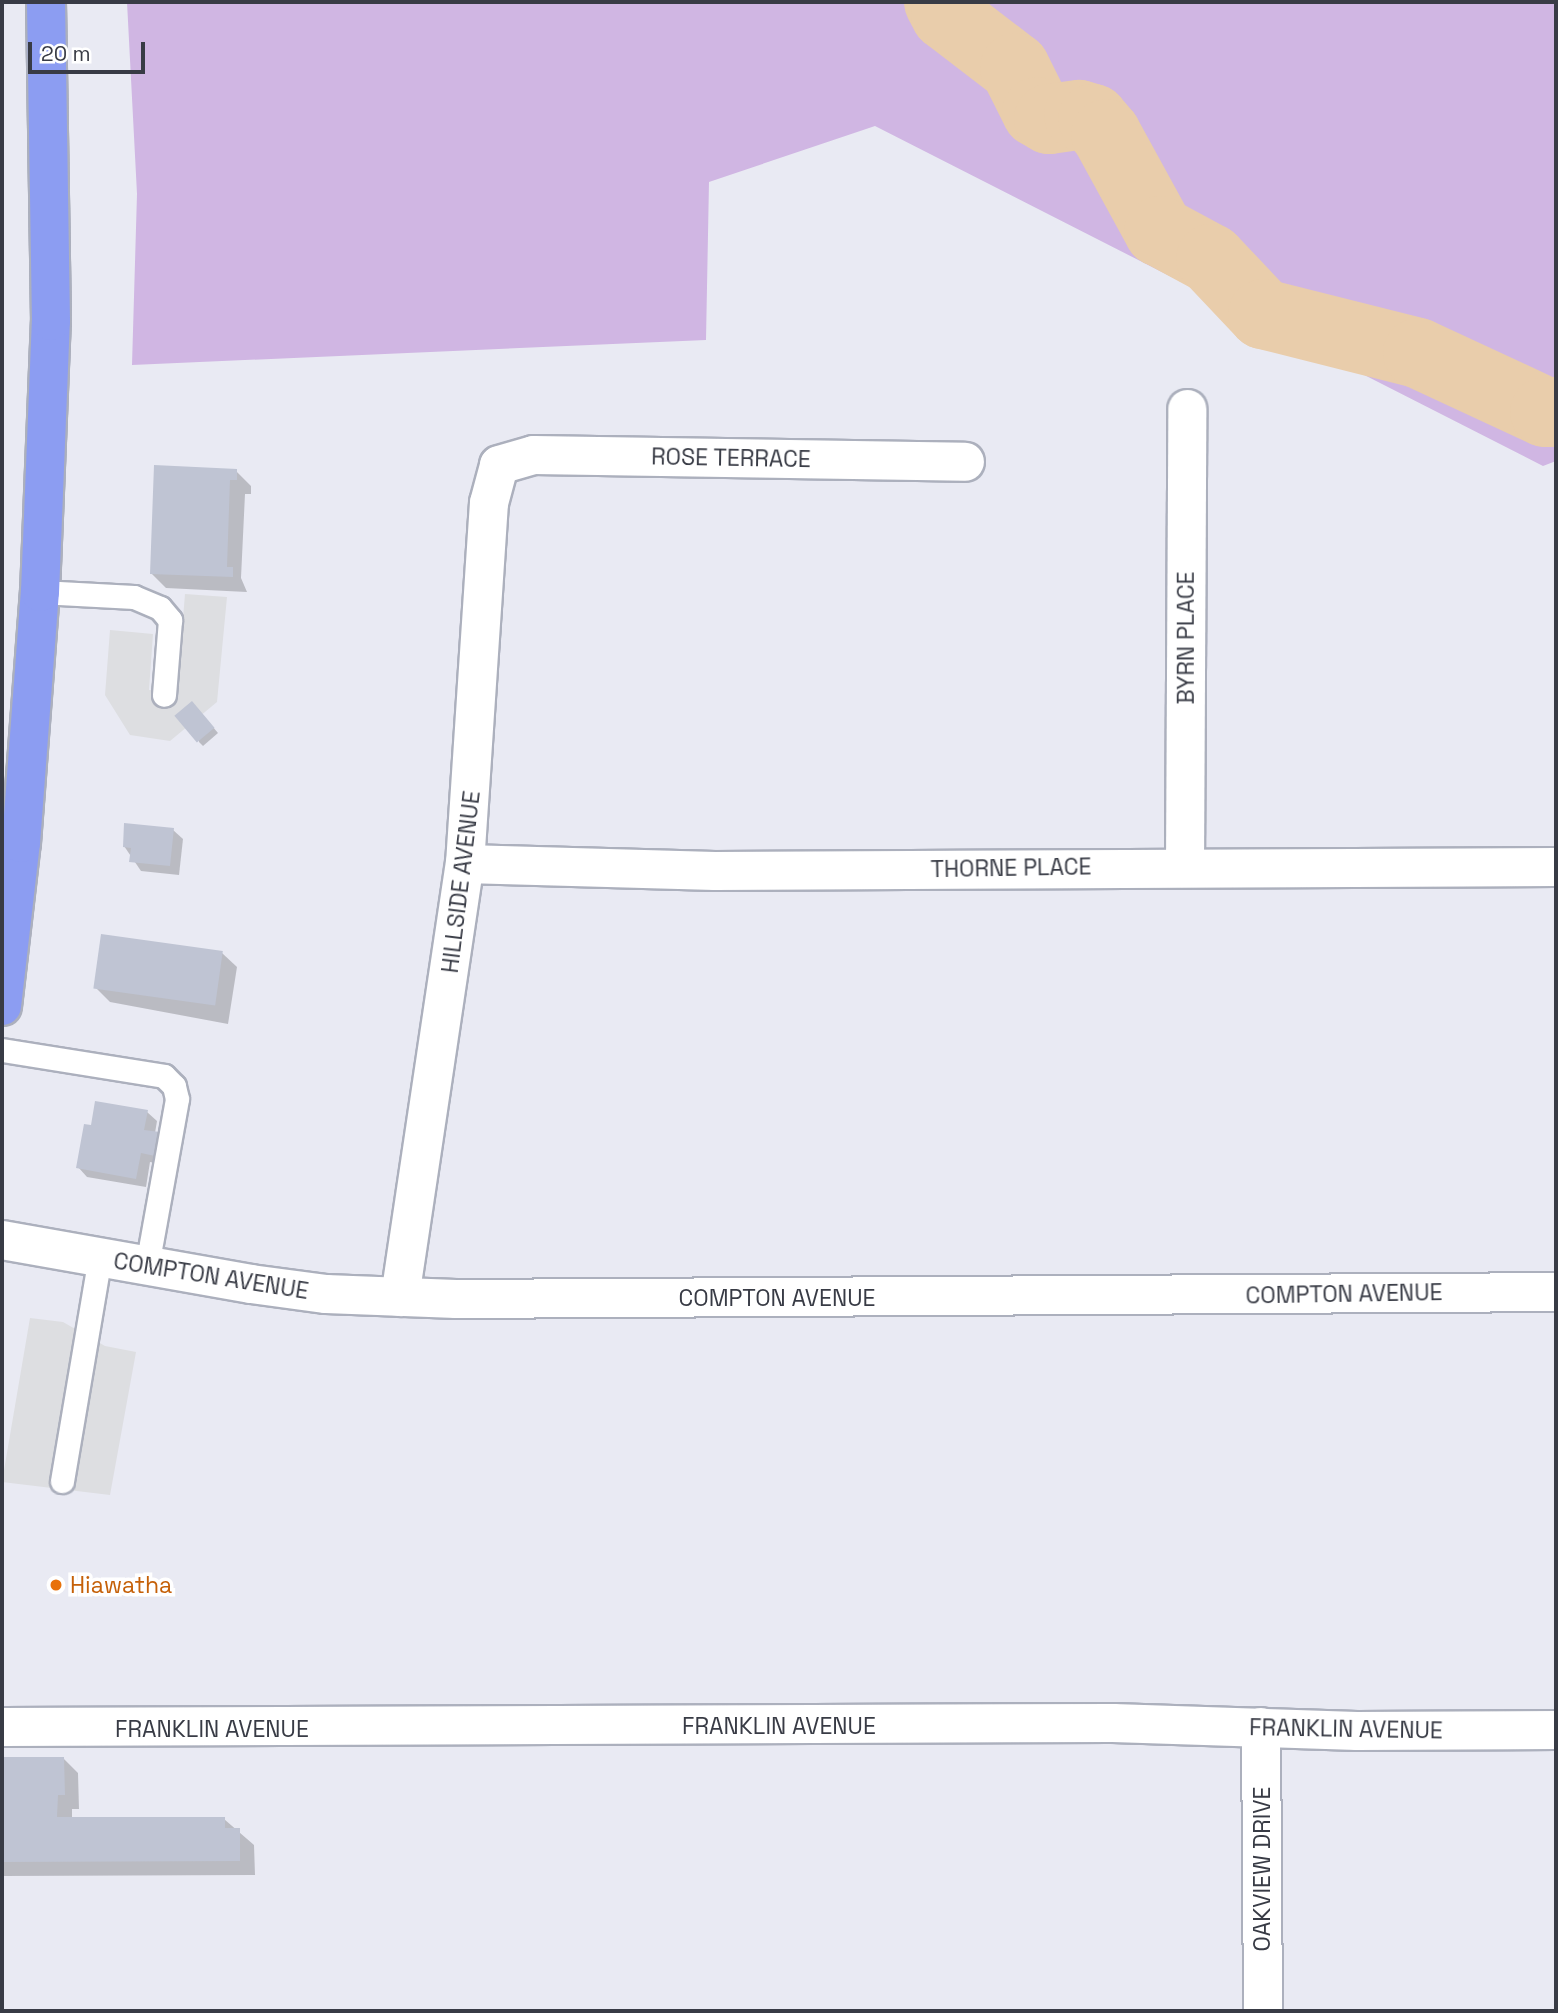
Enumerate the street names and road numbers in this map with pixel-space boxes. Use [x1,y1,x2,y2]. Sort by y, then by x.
street label: ROSE TERRACE [651,443,811,473]
street label: BYRN PLACE [1172,572,1200,704]
street label: HILLSIDE AVENUE [436,789,486,975]
street label: THORNE PLACE [930,853,1092,883]
street label: COMPTON AVENUE [111,1247,311,1305]
street label: COMPTON AVENUE [1245,1278,1443,1310]
street label: COMPTON AVENUE [678,1284,876,1312]
street label: FRANKLIN AVENUE [682,1712,876,1740]
street label: FRANKLIN AVENUE [1249,1714,1443,1744]
street label: FRANKLIN AVENUE [115,1715,309,1743]
street label: OAKVIEW DRIVE [1248,1786,1276,1952]

